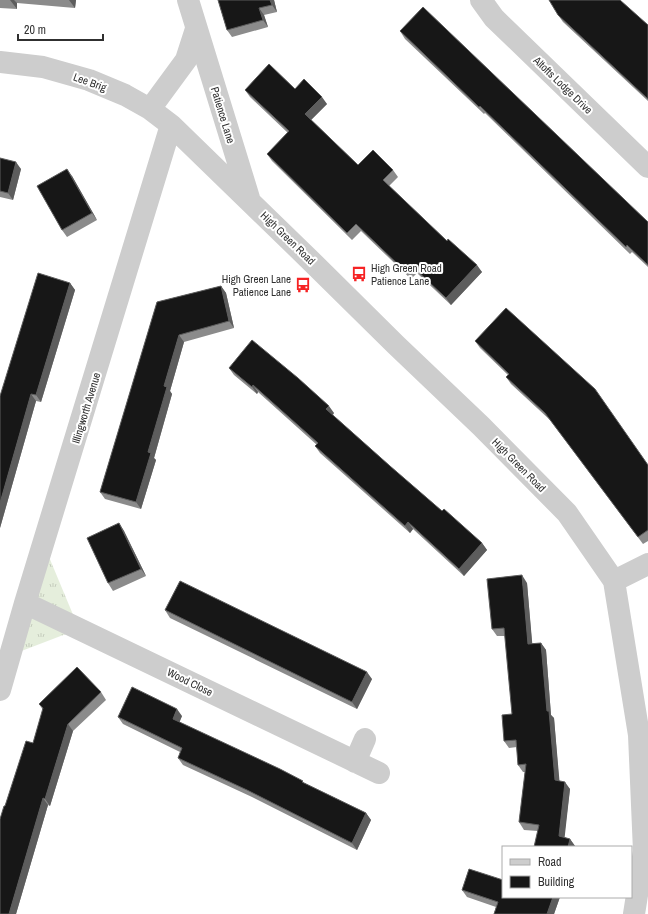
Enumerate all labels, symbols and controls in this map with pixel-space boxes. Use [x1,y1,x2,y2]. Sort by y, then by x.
scale bar [18,16,103,42]
text: 20 m [24,22,46,38]
street label: Altofts Lodge Drive [530,53,595,117]
street label: Lee Brig [72,70,108,94]
street label: Patience Lane [208,85,238,145]
street label: High Green Road [258,208,318,268]
place label: High Green Road Patience Lane [371,261,442,288]
bus stop icon: High Green Road Patience Lane [350,265,368,283]
place label: High Green Lane Patience Lane [222,272,291,299]
bus stop icon: High Green Lane Patience Lane [294,276,312,294]
street label: Illingworth Avenue [69,371,103,445]
street label: High Green Road [489,435,549,495]
street label: Wood Close [165,665,215,699]
legend [502,846,632,898]
text: Road [538,854,562,870]
text: Building [538,874,575,890]

